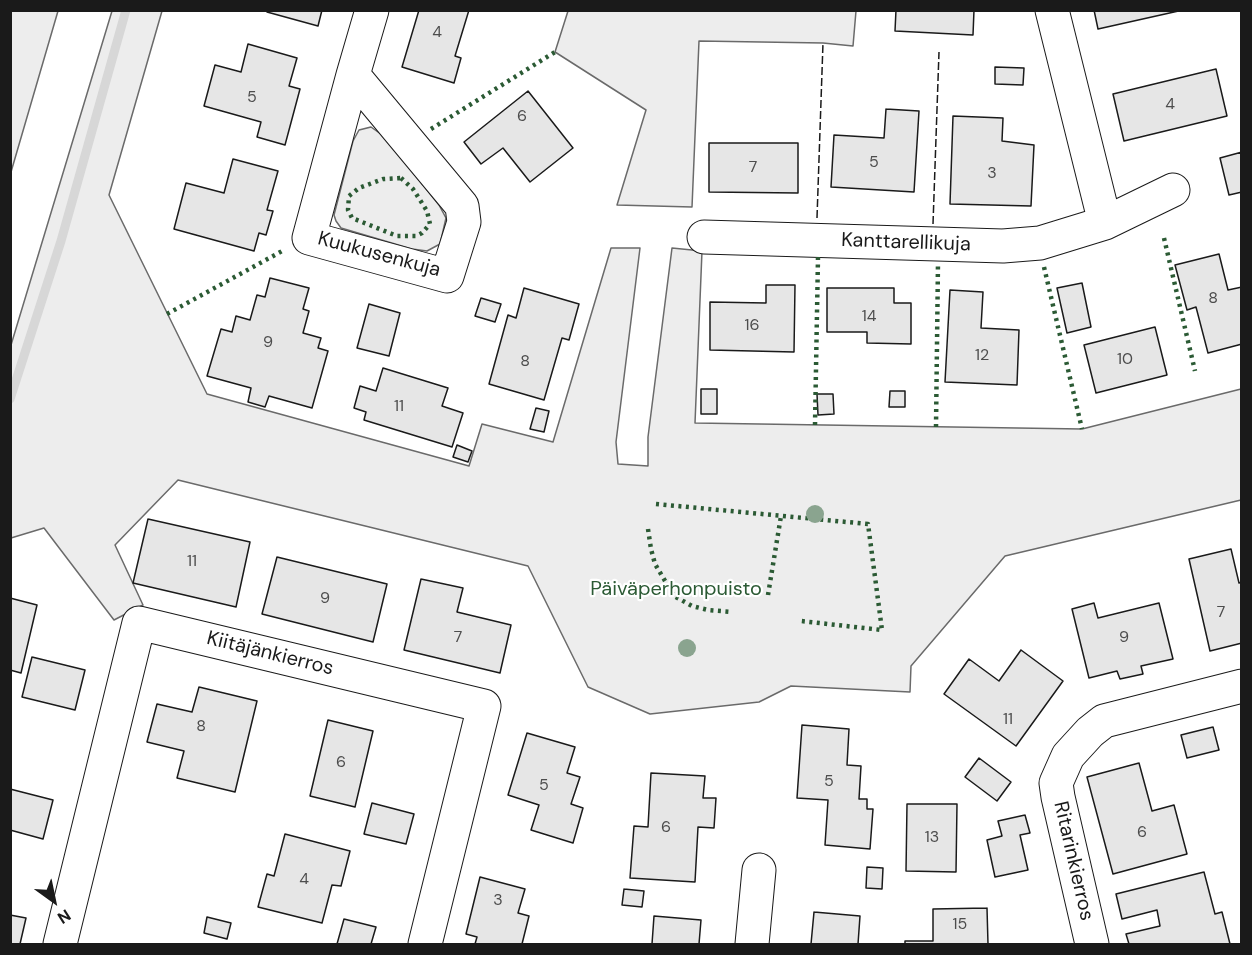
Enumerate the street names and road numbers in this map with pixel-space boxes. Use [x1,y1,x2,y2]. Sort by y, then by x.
street label: Kuukusenkuja [315,227,443,283]
street label: Kanttarellikuja [841,229,971,257]
street label: Kiitäjänkierros [204,627,336,681]
street label: Ritarinkierros [1048,799,1098,923]

